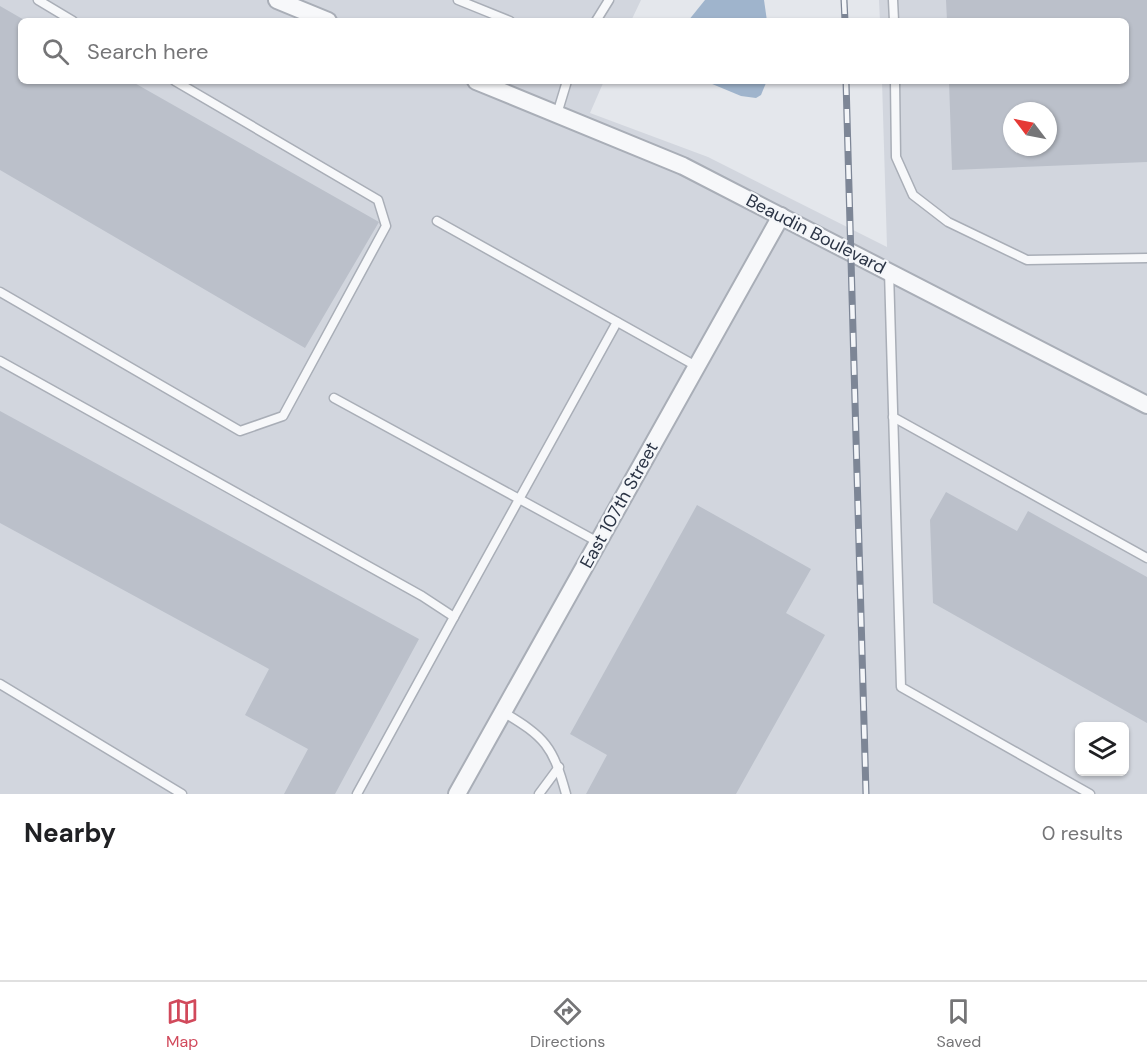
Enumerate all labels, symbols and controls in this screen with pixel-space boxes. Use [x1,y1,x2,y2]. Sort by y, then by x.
search box [18,18,1129,84]
icon: search [39,35,72,68]
text: Search here [87,37,208,66]
north arrow [1003,102,1057,156]
street label: Beaudin Boulevard [742,188,890,280]
street label: East 107th Street [574,438,664,572]
map controls [1075,722,1129,776]
button: layers [1075,722,1129,776]
text: Nearby [24,816,116,850]
text: 0 results [1042,820,1123,846]
tab: Map [166,995,199,1052]
tab: Directions [530,995,605,1052]
tab: Saved [937,995,981,1052]

